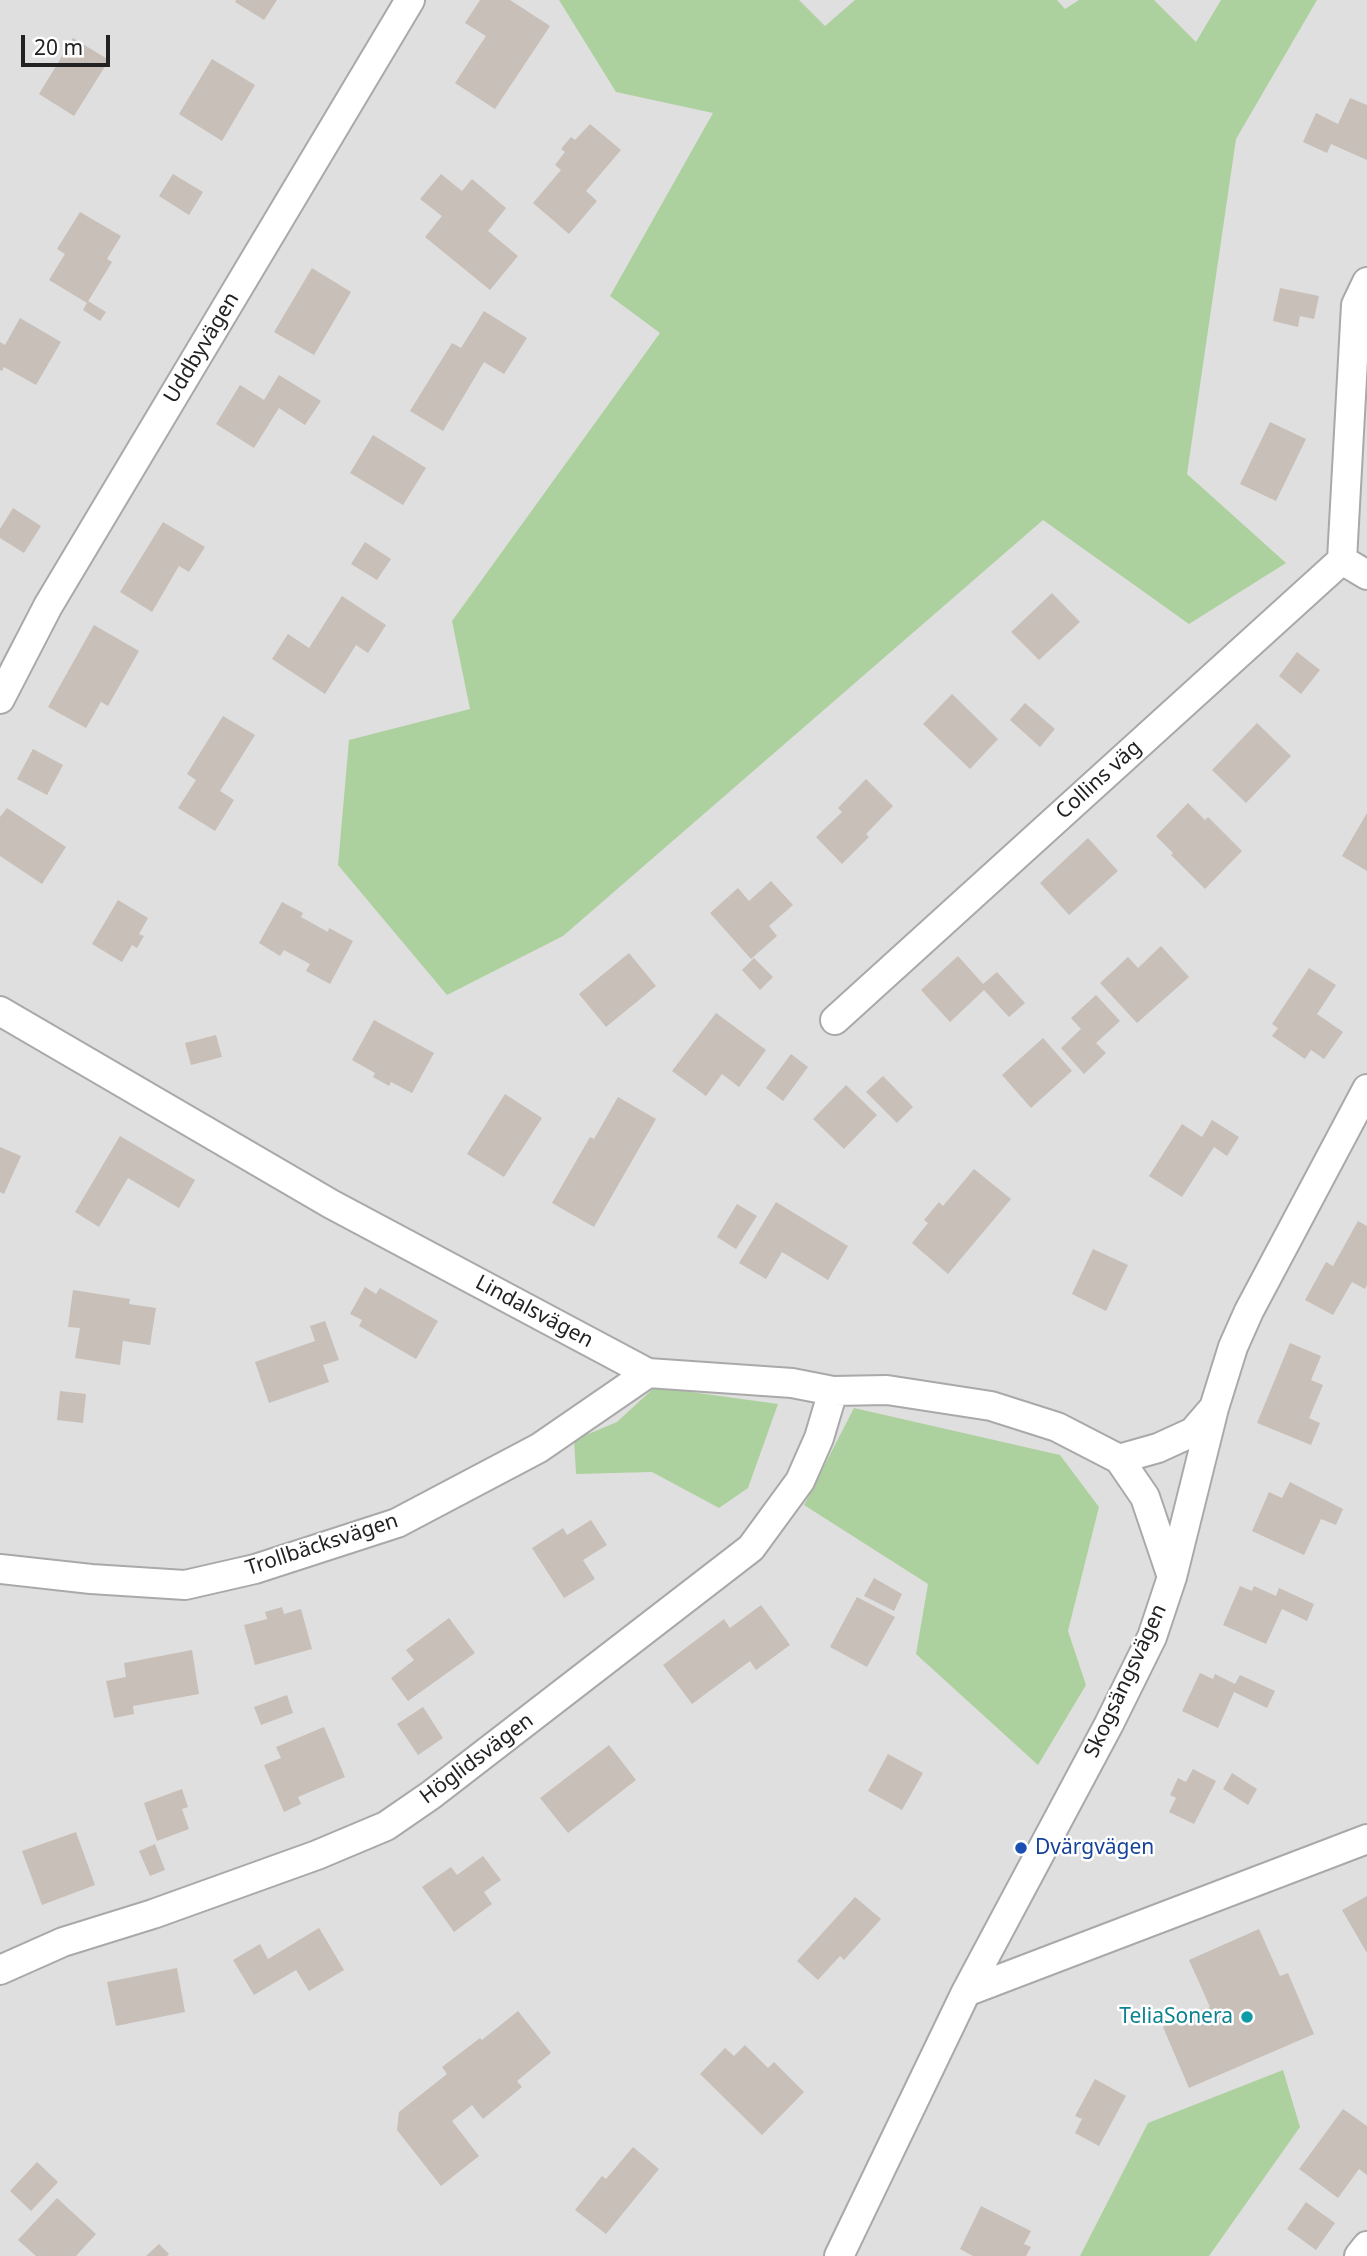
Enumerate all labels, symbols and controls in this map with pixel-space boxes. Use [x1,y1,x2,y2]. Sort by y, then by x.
scale bar [24,21,114,65]
text: 20 m [34,33,83,61]
street label: Uddbyvägen [159,288,245,408]
street label: Collins väg [1051,735,1147,825]
street label: Lindalsvägen [471,1270,597,1354]
street label: Trollbäcksvägen [243,1509,401,1581]
street label: Skogsängsvägen [1079,1600,1173,1762]
street label: Höglidsvägen [415,1708,539,1810]
place label: Dvärgvägen [1035,1835,1154,1861]
marker: Dvärgvägen [1013,1840,1029,1856]
place label: TeliaSonera [1119,2004,1233,2030]
marker: TeliaSonera [1239,2009,1255,2025]

